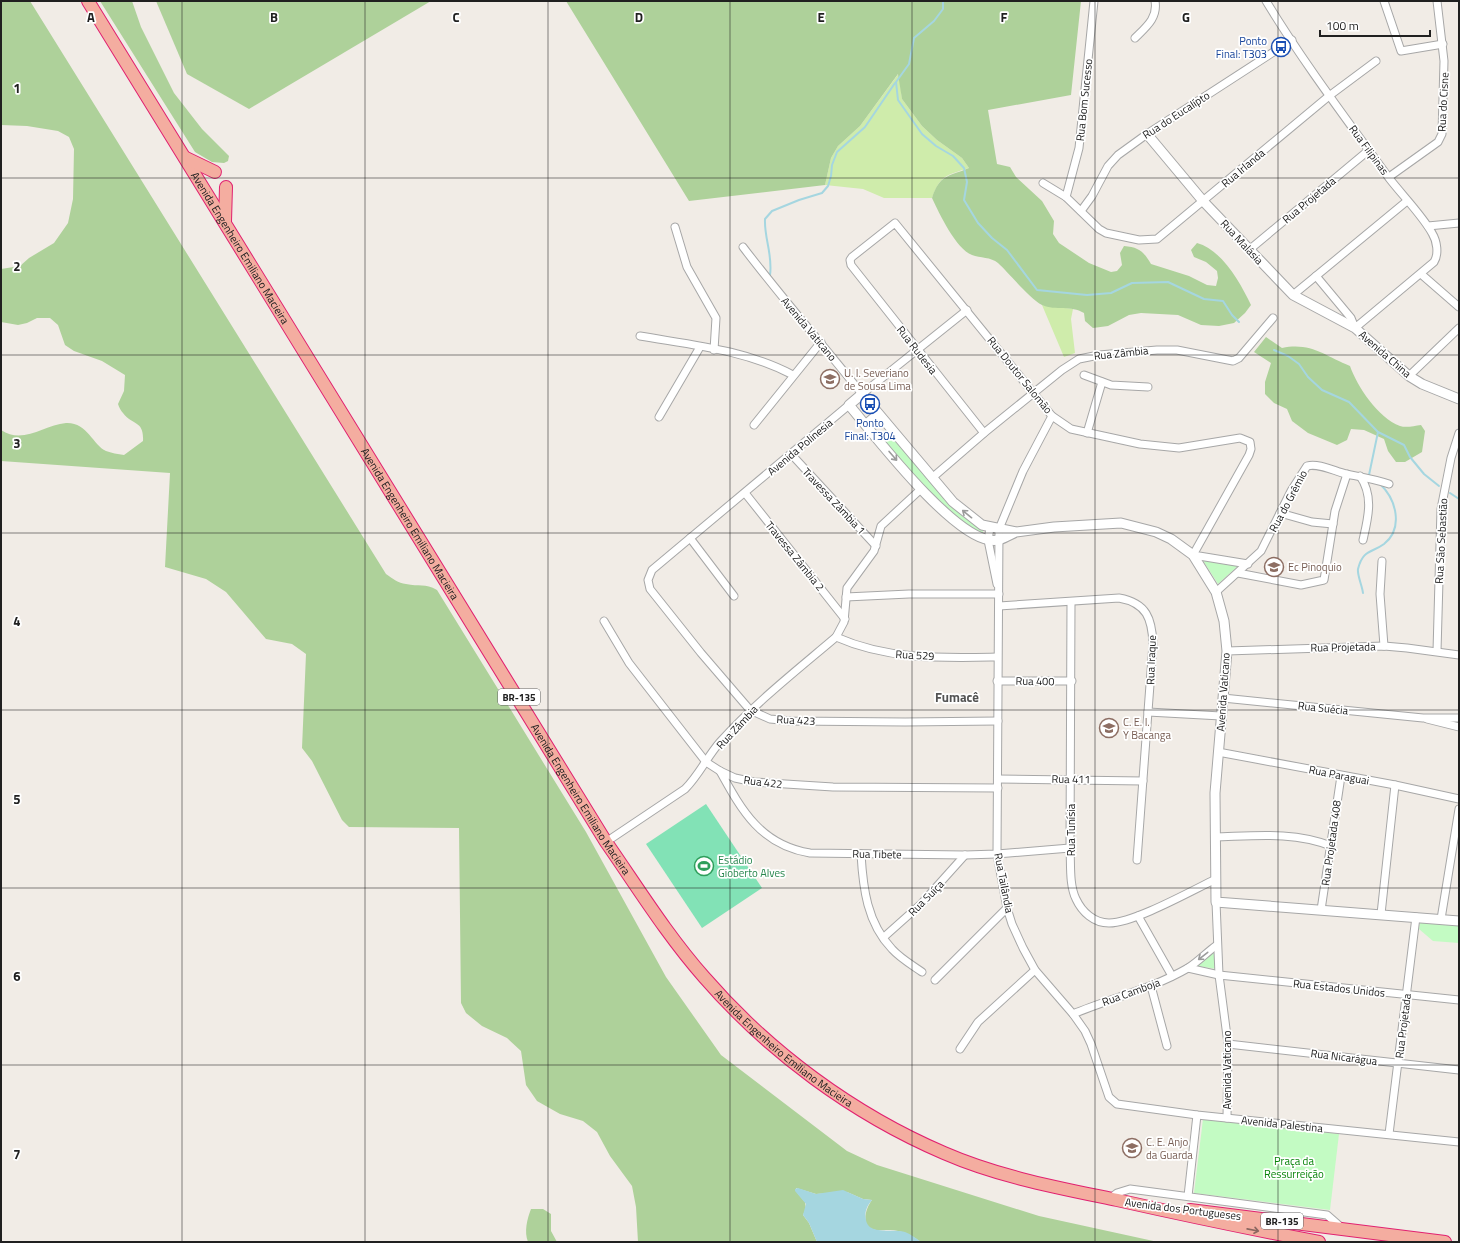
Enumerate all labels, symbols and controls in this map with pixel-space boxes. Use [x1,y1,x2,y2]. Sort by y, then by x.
text: A [87,7,95,27]
text: B [270,7,278,27]
text: C [452,7,460,27]
text: D [635,7,643,27]
text: E [817,7,825,27]
text: F [1001,7,1008,27]
text: G [1182,7,1190,27]
scale bar [1320,12,1430,38]
text: 100 m [1326,16,1359,35]
place label: Ponto Final: T303 [1216,33,1267,62]
bus stop icon: Ponto Final: T303 [1270,36,1292,58]
street label: Rua Bom Sucesso [1072,58,1096,142]
street label: Rua do Cisne [1433,71,1453,132]
text: 1 [13,78,21,98]
street label: Rua do Eucalípto [1139,87,1213,143]
street label: Rua Filipinas [1345,122,1393,178]
street label: Rua Irlanda [1218,145,1269,191]
street label: Avenida Engenheiro Emiliano Macieira [187,169,293,327]
street label: Rua Projetada [1279,173,1339,227]
street label: Rua Malásia [1217,216,1267,268]
text: 2 [13,256,21,276]
street label: Avenida Vaticano [777,294,841,365]
street label: Rua Rudesia [893,322,941,378]
street label: Avenida China [1355,327,1415,382]
street label: Rua Doutor Salomão [984,333,1056,417]
street label: Rua Zâmbia [1093,342,1150,364]
place label: U. I. Severiano de Sousa Lima [844,365,911,394]
school or university icon: U. I. Severiano de Sousa Lima [819,368,841,390]
bus stop icon: Ponto Final: T304 [859,393,881,415]
street label: Avenida Polinesia [764,415,837,479]
place label: Ponto Final: T304 [844,415,896,444]
text: 3 [13,433,21,453]
street label: Avenida Engenheiro Emiliano Macieira [357,445,463,603]
one-way arrow [888,451,897,462]
street label: Travessa Zâmbia 1 [799,464,869,538]
street label: Rua do Grêmio [1265,467,1311,535]
street label: Rua São Sebastião [1431,498,1451,584]
one-way arrow [962,510,972,519]
street label: Travessa Zâmbia 2 [762,518,828,594]
school or university icon: Ec Pinoquio [1263,556,1285,578]
place label: Ec Pinoquio [1288,559,1342,575]
text: 4 [13,611,21,631]
street label: Rua Iraque [1142,634,1160,685]
street label: Rua Projetada [1310,638,1376,656]
street label: Rua 529 [895,646,935,664]
street label: Avenida Vaticano [1212,652,1234,732]
street label: Rua 400 [1015,673,1055,689]
district label: Fumacê [935,687,979,707]
road number: BR-135 [498,689,540,705]
street label: Rua Suécia [1297,697,1349,719]
street label: Rua Zâmbia [712,701,762,753]
street label: Rua 423 [776,711,816,729]
place label: C. E. I. Y Bacanga [1123,714,1171,743]
school or university icon: C. E. I. Y Bacanga [1098,717,1120,739]
street label: Avenida Engenheiro Emiliano Macieira [527,721,635,879]
street label: Rua Paraguai [1307,761,1371,789]
street label: Rua 411 [1051,771,1091,787]
street label: Rua 422 [743,772,783,792]
text: 5 [13,789,21,809]
street label: Rua Projetada 408 [1317,799,1345,887]
street label: Rua Tunísia [1063,803,1079,856]
street label: Rua Tibete [852,846,902,862]
place label: Estádio Gioberto Alves [718,852,785,881]
street label: Rua Tailândia [990,852,1018,915]
sports icon: Estádio Gioberto Alves [693,855,715,877]
street label: Rua Suíça [904,876,948,920]
one-way arrow [1197,952,1208,961]
text: 6 [13,966,21,986]
street label: Rua Camboja [1100,974,1163,1010]
street label: Rua Estados Unidos [1292,975,1386,1001]
street label: Avenida Engenheiro Emiliano Macieira [711,986,856,1111]
street label: Rua Projetada [1391,992,1415,1059]
street label: Avenida Vaticano [1219,1030,1235,1110]
street label: Rua Nicarágua [1310,1045,1379,1069]
street label: Avenida Palestina [1240,1112,1324,1136]
place label: C. E. Anjo da Guarda [1146,1134,1193,1163]
school or university icon: C. E. Anjo da Guarda [1121,1137,1143,1159]
text: 7 [13,1144,21,1164]
park label: Praça da Ressurreição [1264,1153,1324,1182]
street label: Avenida dos Portugueses [1124,1194,1242,1224]
road number: BR-135 [1261,1213,1303,1229]
one-way arrow [1246,1226,1259,1234]

